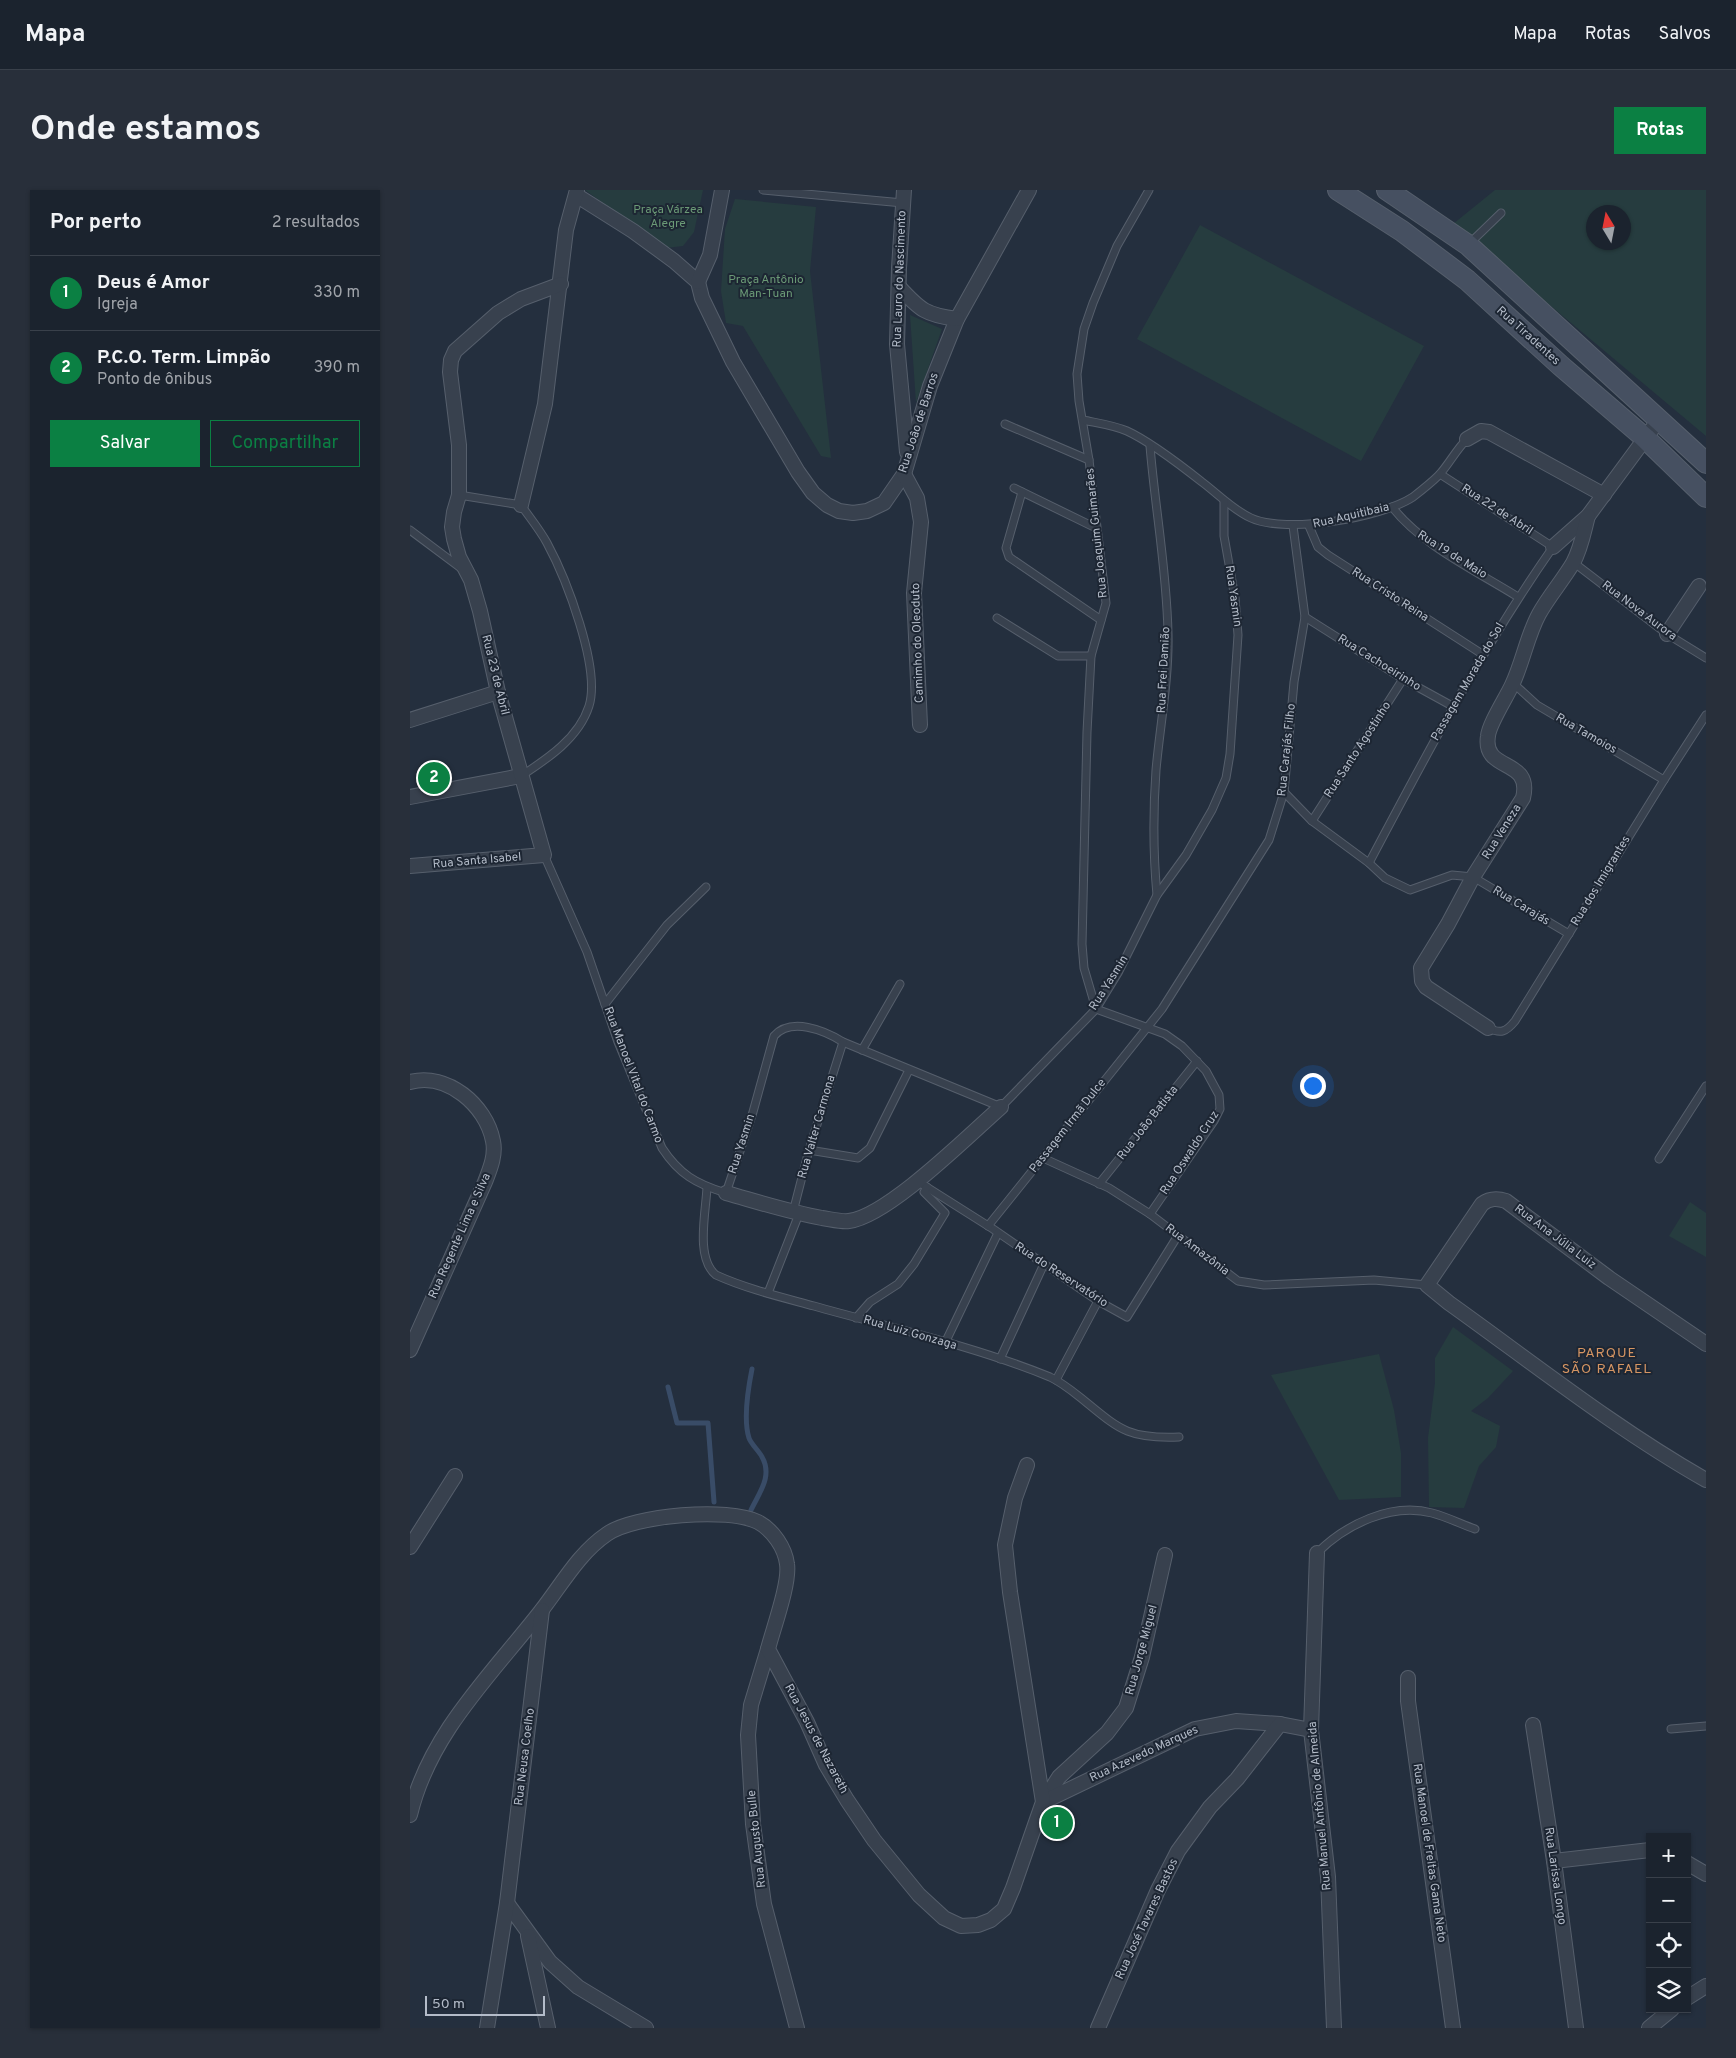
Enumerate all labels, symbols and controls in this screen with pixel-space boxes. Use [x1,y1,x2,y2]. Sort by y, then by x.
text: Mapa [25,20,85,50]
text: Mapa [1513,23,1557,46]
text: Rotas [1585,23,1631,46]
text: Salvos [1659,23,1711,46]
button: Rotas [1614,107,1706,154]
text: Onde estamos [30,108,261,152]
park label: Praça Várzea Alegre [633,202,703,232]
north arrow [1586,205,1631,250]
text: Por perto [50,209,142,236]
street label: Rua Lauro do Nascimento [890,210,910,348]
text: 2 resultados [272,213,360,233]
text: Deus é Amor [97,271,210,295]
park label: Praça Antônio Man-Tuan [728,272,804,302]
text: 1 [63,283,69,303]
text: 330 m [313,283,360,303]
text: Igreja [97,295,138,315]
street label: Rua Tiradentes [1493,303,1563,369]
text: P.C.O. Term. Limpão [97,346,271,370]
text: 2 [61,358,71,378]
text: 390 m [314,358,360,378]
text: Ponto de ônibus [97,370,212,390]
street label: Rua Joâo de Barros [895,371,943,475]
button: Salvar [50,420,200,467]
button: Compartilhar [210,420,360,467]
street label: Rua Joaquim Guimarães [1082,467,1112,599]
street label: Rua 22 de Abril [1458,481,1536,539]
street label: Rua Aquitibaia [1311,499,1391,533]
street label: Rua 19 de Maio [1414,527,1490,583]
street label: Rua Yasmin [1221,564,1245,628]
street label: Rua Cristo Reina [1348,564,1432,626]
street label: Rua Nova Aurora [1598,577,1680,645]
street label: Camimho do Oleoduto [908,582,928,703]
street label: Passagem Morada do Sol [1428,620,1508,744]
street label: Rua Frei Damião [1154,626,1174,714]
street label: Rua Cachoeirinho [1334,631,1424,695]
street label: Rua 23 de Abril [477,633,513,717]
street label: Rua Santo Agostinho [1321,698,1395,801]
street label: Rua Carajás Filho [1274,702,1300,797]
street label: Rua Tamoios [1552,710,1620,758]
pin: 2 [418,759,450,797]
street label: Rua Veneza [1479,801,1525,863]
street label: Rua dos Imigrantes [1568,833,1634,929]
street label: Rua Santa Isabel [432,849,522,873]
street label: Rua Carajás [1489,883,1553,929]
street label: Rua Yasmin [1086,952,1132,1014]
street label: Rua Manoel Vital do Carmo [600,1004,667,1146]
street label: Rua Valter Carmona [795,1073,839,1181]
your location [1300,1073,1326,1099]
street label: Passagem Irmã Dulce [1026,1076,1110,1176]
street label: Rua João Batista [1114,1082,1182,1164]
street label: Rua Oswaldo Cruz [1157,1108,1223,1198]
street label: Rua Yasmin [725,1112,759,1176]
street label: Rua Regente Lima e Silva [425,1171,495,1301]
street label: Rua Ana Júlia Luiz [1511,1201,1599,1273]
street label: Rua Amazônia [1162,1220,1232,1280]
street label: Rua do Reservatório [1011,1239,1111,1311]
street label: Rua Luiz Gonzaga [861,1312,959,1354]
district label: PARQUE SÃO RAFAEL [1562,1345,1652,1378]
street label: Rua Jorge Miguel [1122,1603,1162,1697]
street label: Rua Jesus de Nazareth [780,1681,852,1797]
street label: Rua Neusa Coelho [511,1707,539,1807]
street label: Rua Manuel Antônio de Almeida [1305,1721,1335,1891]
street label: Rua Azevedo Marques [1087,1722,1201,1786]
street label: Rua Manoel de Freltas Gama Neto [1408,1762,1450,1944]
street label: Rua Augusto Bulle [744,1789,770,1889]
pin: 1 [1041,1804,1073,1842]
street label: Rua Larissa Longo [1540,1826,1570,1926]
map controls [1646,1833,1691,2013]
button: + [1646,1833,1691,1878]
street label: Rua José Tavares Bastos [1112,1856,1182,1982]
button: − [1646,1878,1691,1923]
button: locate [1646,1923,1691,1968]
button: layers [1646,1968,1691,2013]
scale bar [425,1993,545,2016]
text: 50 m [432,1996,465,2013]

